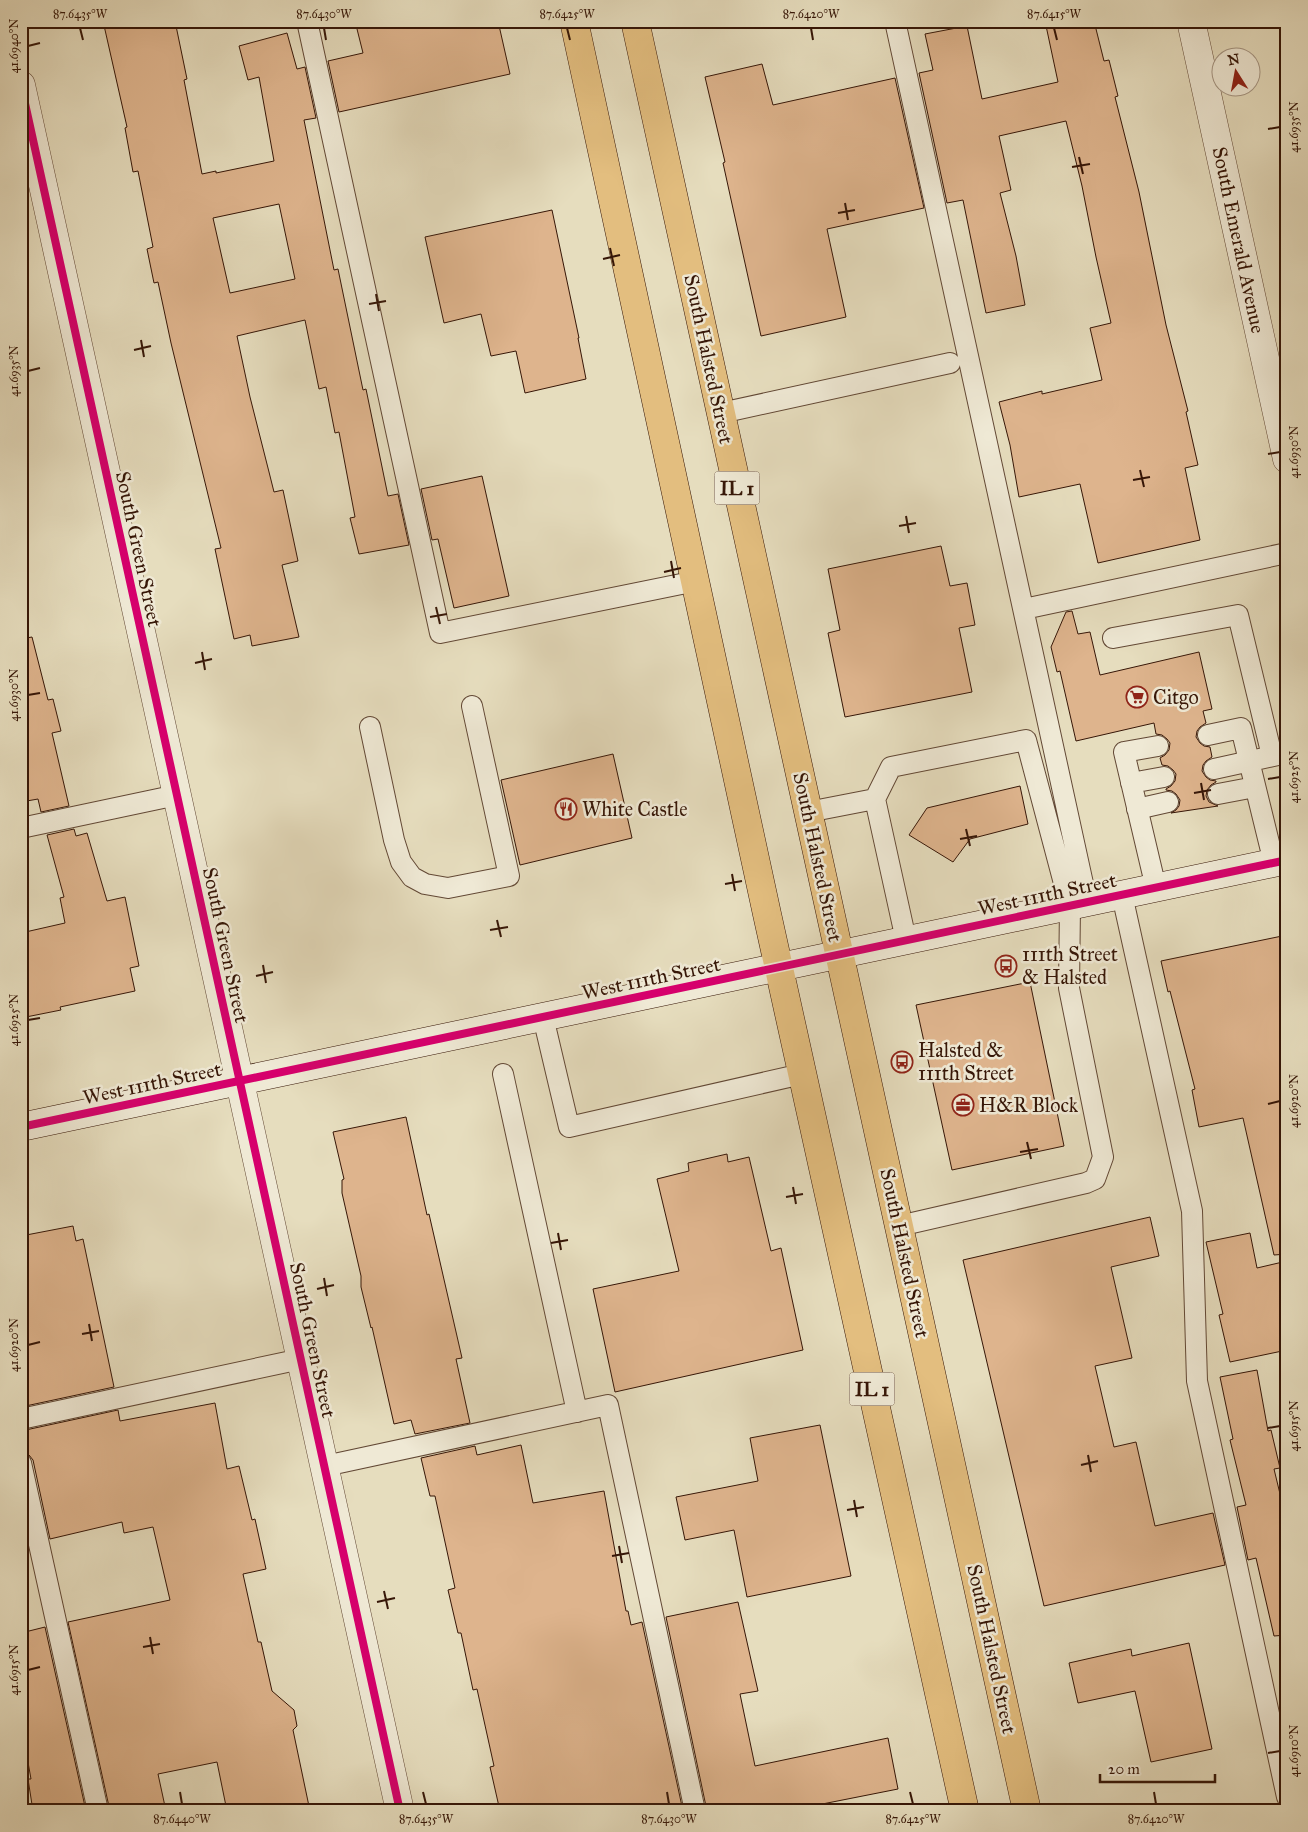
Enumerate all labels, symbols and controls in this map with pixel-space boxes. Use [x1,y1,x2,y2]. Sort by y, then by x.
text: 87.6435°W [53,7,108,21]
text: 87.6430°W [296,7,352,21]
text: 87.6425°W [539,7,595,21]
text: 87.6420°W [783,7,840,21]
text: 87.6415°W [1027,7,1082,21]
text: 41.6940°N [7,19,21,73]
north arrow [1210,48,1260,98]
text: N [1226,50,1241,69]
text: 41.6935°N [1287,101,1301,153]
street label: South Emerald Avenue [1208,145,1270,335]
street label: South Halsted Street [679,272,739,446]
text: 41.6935°N [7,345,21,397]
text: 41.6930°N [1287,426,1301,478]
street label: South Green Street [111,469,167,629]
road number: IL 1 [714,472,760,504]
text: 41.6930°N [7,669,21,721]
supermarket icon: Citgo [1125,685,1149,709]
place label: Citgo [1153,685,1199,710]
text: 41.6925°N [1287,751,1301,803]
street label: South Halsted Street [788,770,848,944]
restaurant icon: White Castle [554,797,578,821]
place label: White Castle [582,797,688,821]
street label: South Green Street [198,865,254,1025]
street label: West 111th Street [976,868,1118,920]
place label: 111th Street & Halsted [1022,942,1118,989]
street label: West 111th Street [580,952,722,1004]
bus stop icon: 111th Street & Halsted [994,954,1018,978]
text: 41.6925°N [7,994,21,1046]
place label: Halsted & 111th Street [918,1038,1014,1085]
bus stop icon: Halsted & 111th Street [890,1050,914,1074]
street label: West 111th Street [81,1057,223,1109]
text: 41.6920°N [1287,1074,1301,1128]
office icon: H&R Block [951,1093,975,1117]
place label: H&R Block [979,1093,1079,1117]
street label: South Halsted Street [875,1166,935,1340]
street label: South Green Street [285,1260,341,1420]
text: 41.6920°N [7,1318,21,1372]
road number: IL 1 [850,1372,894,1406]
text: 41.6915°N [1287,1400,1301,1452]
street label: South Halsted Street [962,1562,1022,1736]
text: 41.6915°N [7,1644,21,1696]
text: 41.6910°N [1287,1725,1301,1777]
scale bar [1100,1752,1216,1784]
text: 20 m [1108,1760,1140,1778]
text: 87.6440°W [153,1812,211,1826]
text: 87.6435°W [399,1812,454,1826]
text: 87.6430°W [641,1812,697,1826]
text: 87.6425°W [885,1812,941,1826]
text: 87.6420°W [1128,1812,1185,1826]

